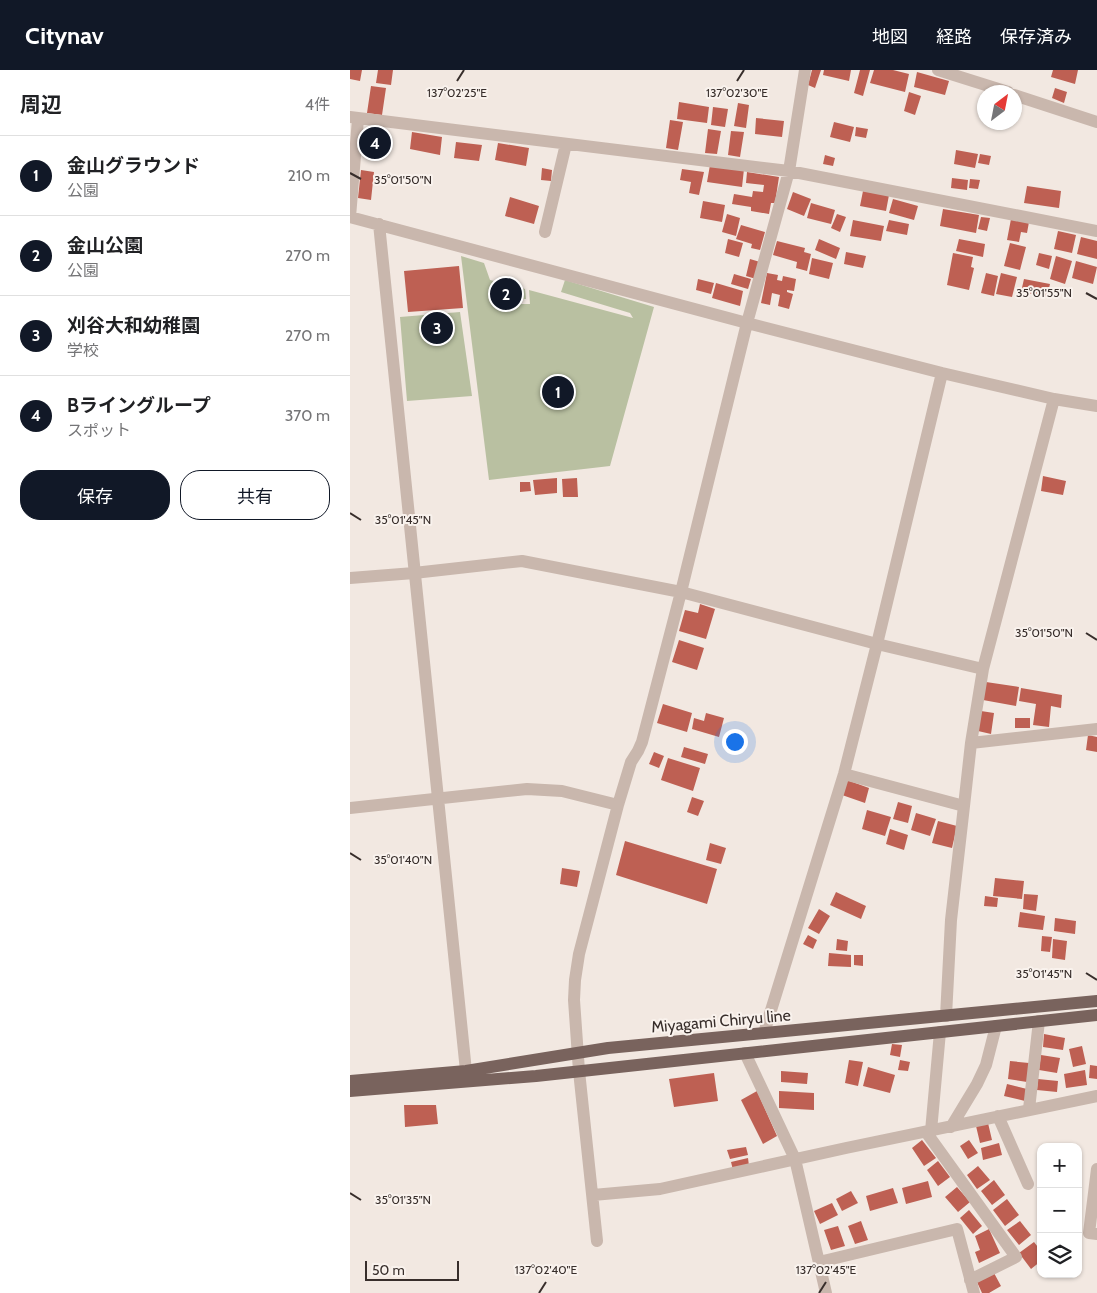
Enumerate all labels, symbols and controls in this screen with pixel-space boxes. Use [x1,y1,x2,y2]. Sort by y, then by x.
text: Citynav [25,21,104,50]
text: 地図 [872,26,908,48]
text: 経路 [936,26,972,48]
text: 保存済み [1000,26,1072,48]
text: 137°02'25"E [427,85,487,100]
text: 137°02'30"E [706,85,768,100]
north arrow [977,85,1022,130]
text: 周辺 [20,92,62,117]
text: 4件 [305,95,330,114]
pin: 4 [359,124,391,162]
text: 金山グラウンド [67,154,200,177]
text: 1 [33,166,39,185]
text: 210 m [288,166,330,185]
text: 35°01'50"N [374,172,432,187]
text: 公園 [67,181,99,200]
text: 金山公園 [67,234,143,257]
text: 2 [32,246,40,265]
text: 270 m [285,246,330,265]
text: 公園 [67,261,99,280]
pin: 2 [490,275,522,313]
text: 35°01'55"N [1016,285,1072,300]
pin: 3 [421,309,453,347]
text: 刈谷大和幼稚園 [67,314,200,337]
text: 3 [32,326,40,345]
text: 270 m [285,326,330,345]
text: 学校 [67,341,99,360]
pin: 1 [542,373,574,411]
text: Bライングループ [67,394,211,417]
text: 4 [31,406,41,425]
text: 370 m [285,406,330,425]
text: スポット [67,421,131,440]
button: 保存 [20,470,170,520]
button: 共有 [180,470,330,520]
text: 35°01'45"N [375,512,431,527]
text: 35°01'50"N [1015,625,1073,640]
your location [722,729,748,755]
text: 35°01'40"N [374,852,432,867]
text: 35°01'45"N [1016,966,1072,981]
street label: Miyagami Chiryu line [650,1005,792,1037]
map controls [1037,1143,1082,1278]
button: + [1037,1143,1082,1188]
button: − [1037,1188,1082,1233]
text: 35°01'35"N [375,1192,431,1207]
button: layers [1037,1233,1082,1278]
scale bar [365,1258,459,1281]
text: 50 m [372,1261,405,1279]
text: 137°02'40"E [515,1262,577,1277]
text: 137°02'45"E [796,1262,857,1277]

